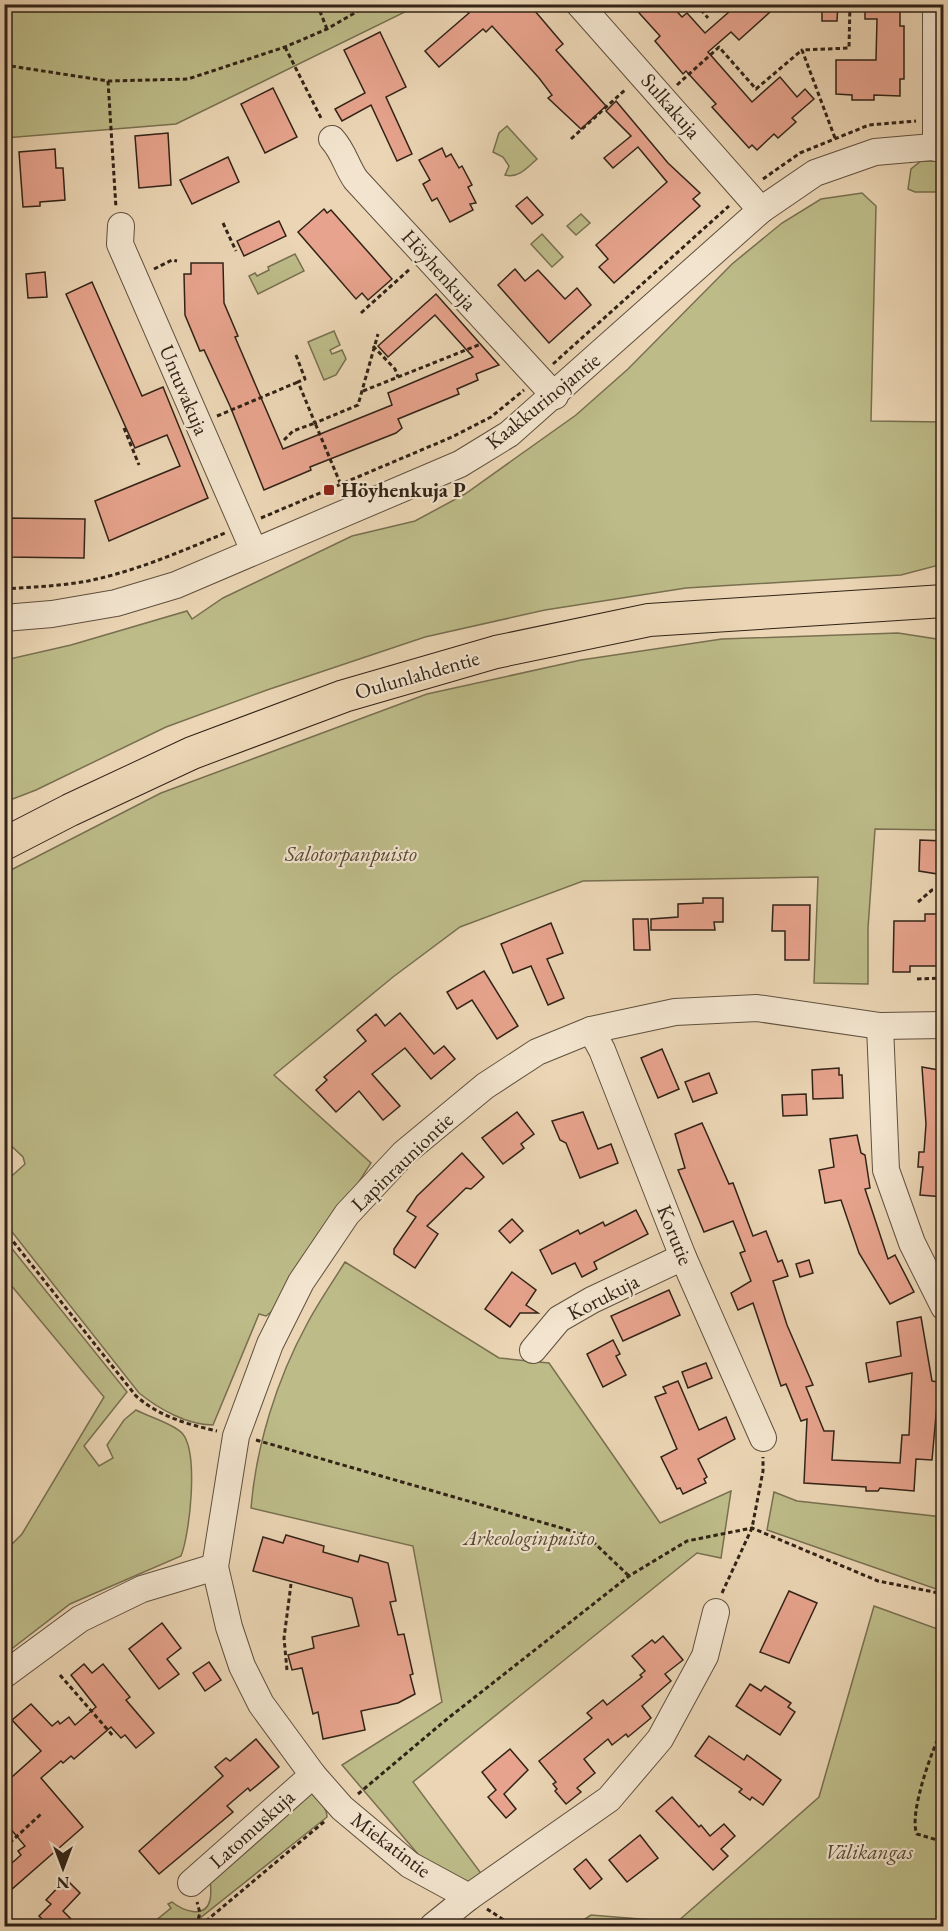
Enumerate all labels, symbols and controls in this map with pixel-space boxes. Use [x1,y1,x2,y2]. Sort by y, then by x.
street label: Sulkakuja [636,67,708,144]
street label: Höyhenkuja [396,223,483,316]
street label: Untuvakuja [153,341,216,440]
street label: Kaakkurinojantie [480,346,605,455]
place label: Höyhenkuja P [341,476,466,503]
marker: Höyhenkuja P [322,483,336,497]
street label: Oulunlahdentie [351,644,482,705]
park label: Salotorpanpuisto [284,840,417,867]
street label: Lapinrauniontie [345,1106,458,1217]
street label: Korutie [651,1201,700,1269]
street label: Korukuja [562,1267,644,1326]
park label: Arkeologinpuisto [461,1524,595,1551]
street label: Latomuskuja [203,1783,300,1874]
street label: Miekatintie [346,1806,437,1883]
north arrow [33,1838,93,1898]
park label: Välikangas [825,1838,913,1865]
text: N [56,1872,69,1893]

